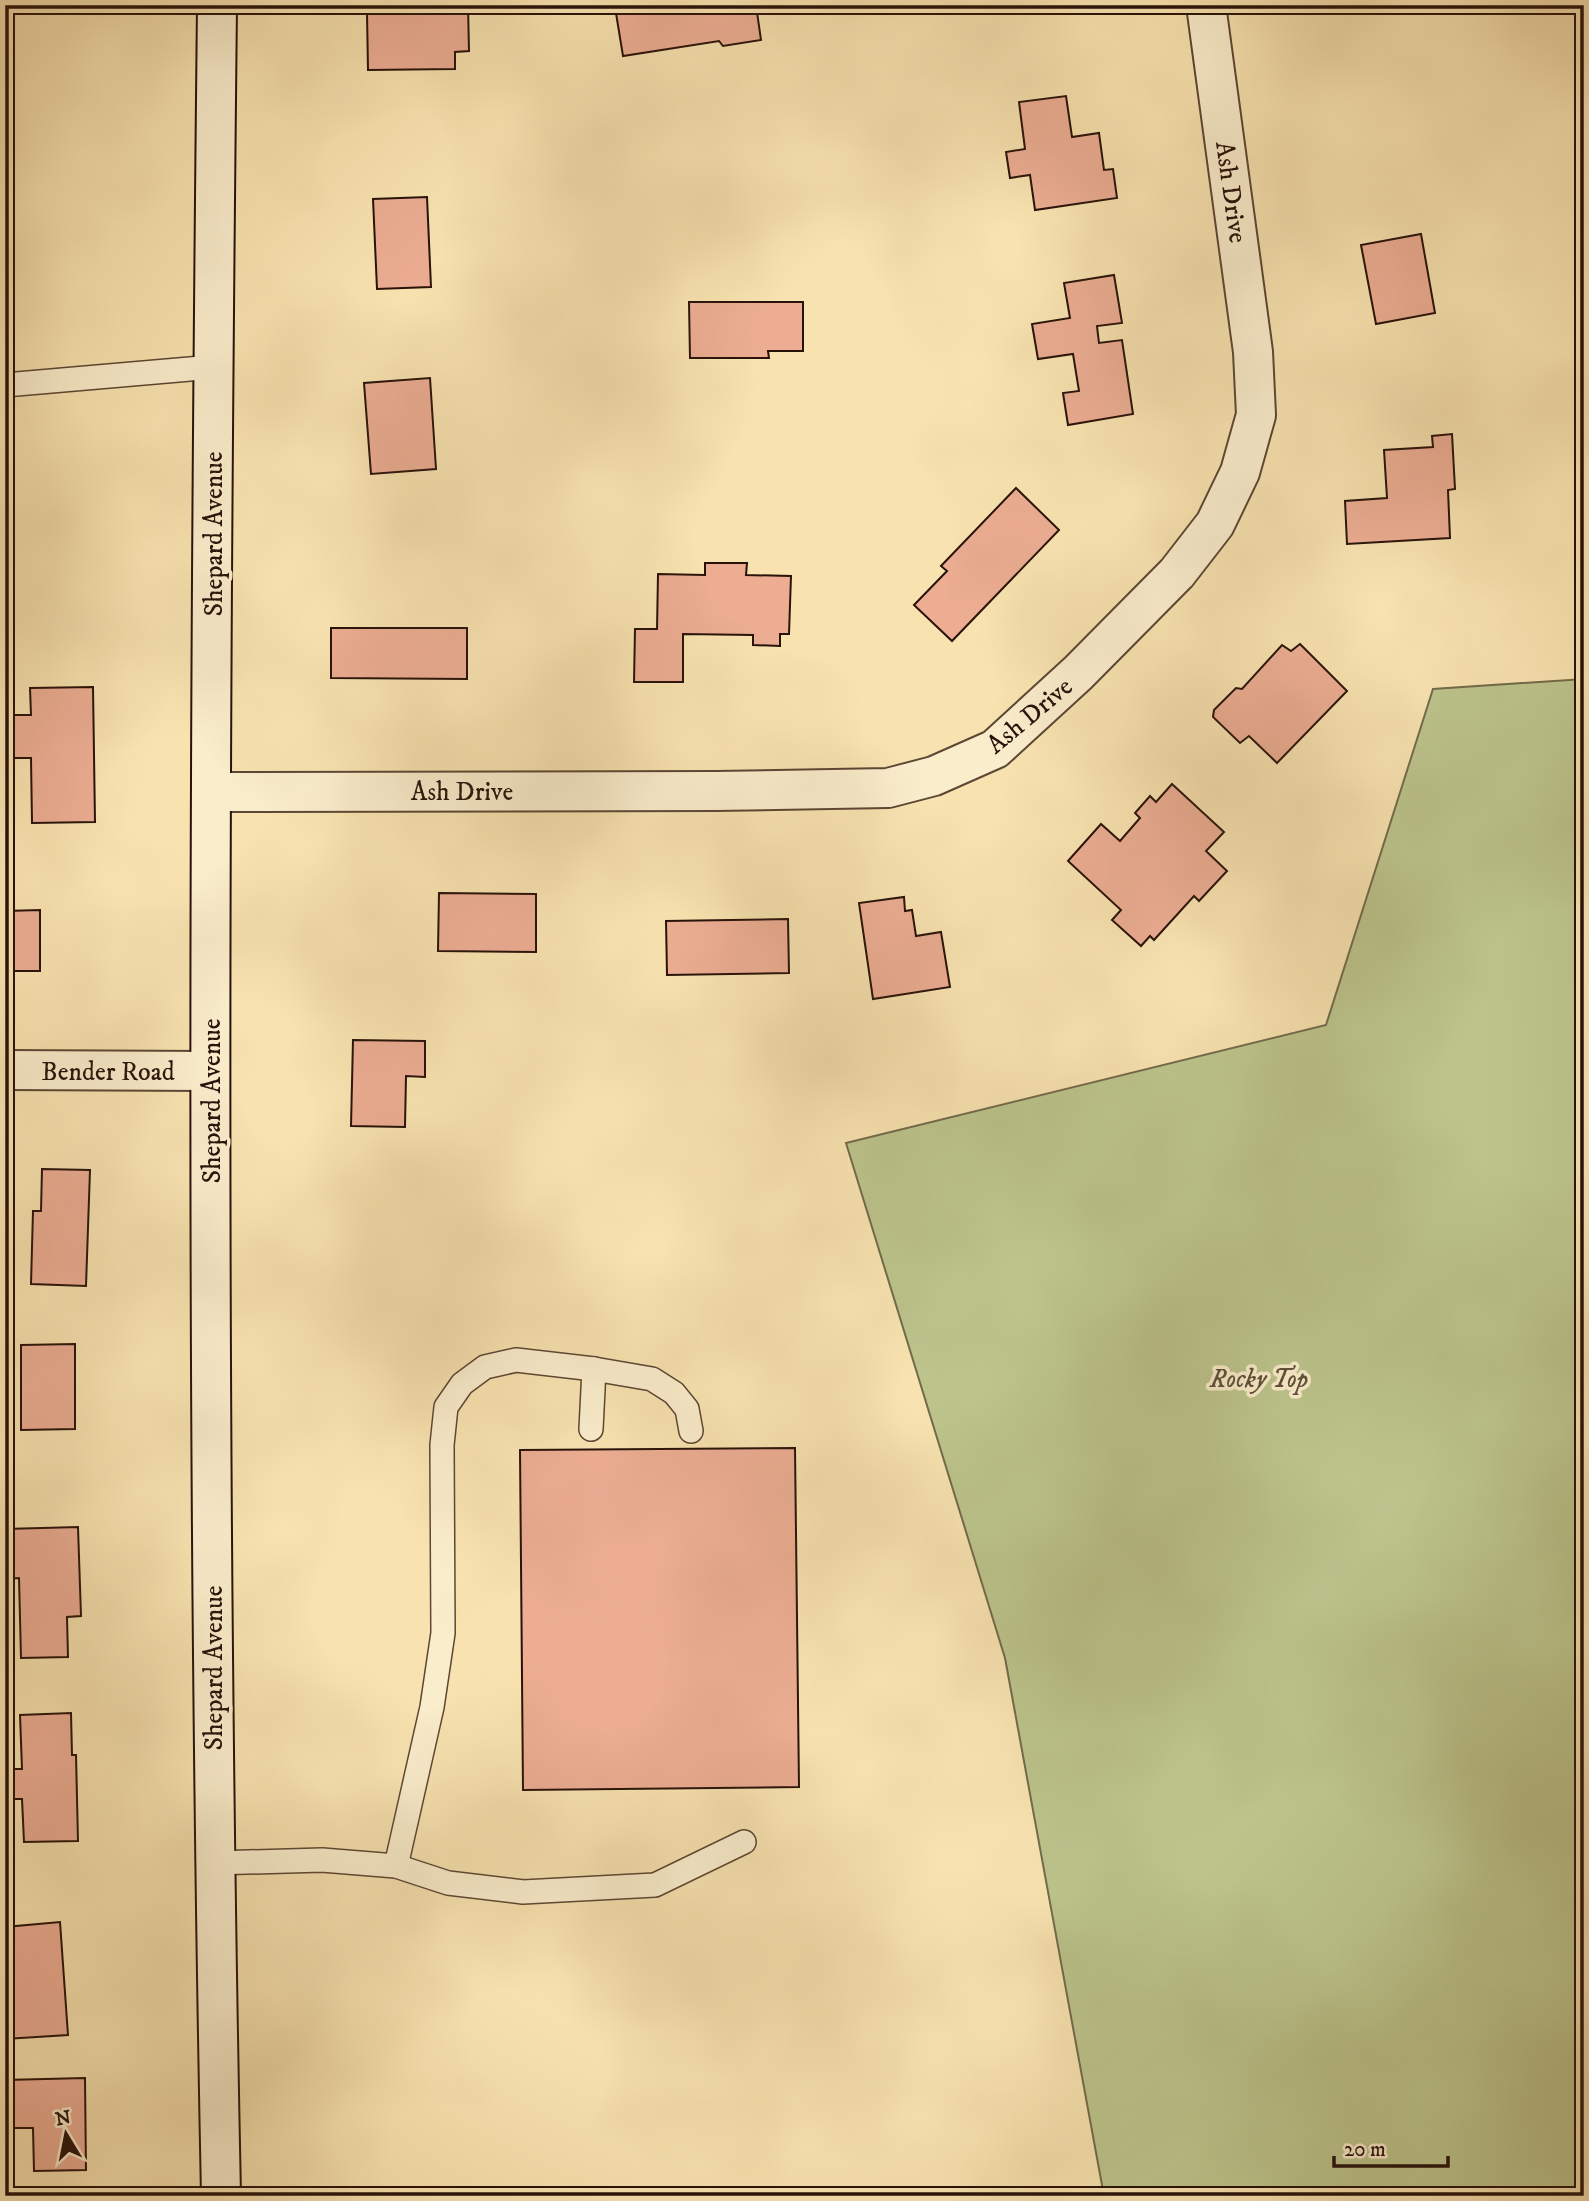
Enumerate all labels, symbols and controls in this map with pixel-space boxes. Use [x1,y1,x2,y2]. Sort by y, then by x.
street label: Ash Drive [1207,139,1254,245]
street label: Shepard Avenue [198,451,231,617]
street label: Ash Drive [980,671,1080,762]
street label: Ash Drive [411,776,513,809]
street label: Shepard Avenue [196,1018,229,1184]
street label: Bender Road [41,1056,175,1089]
park label: Rocky Top [1209,1363,1308,1396]
street label: Shepard Avenue [198,1585,231,1751]
north arrow [32,2100,102,2170]
text: N [54,2106,73,2131]
scale bar [1334,2124,1447,2168]
text: 20 m [1344,2137,1386,2163]

